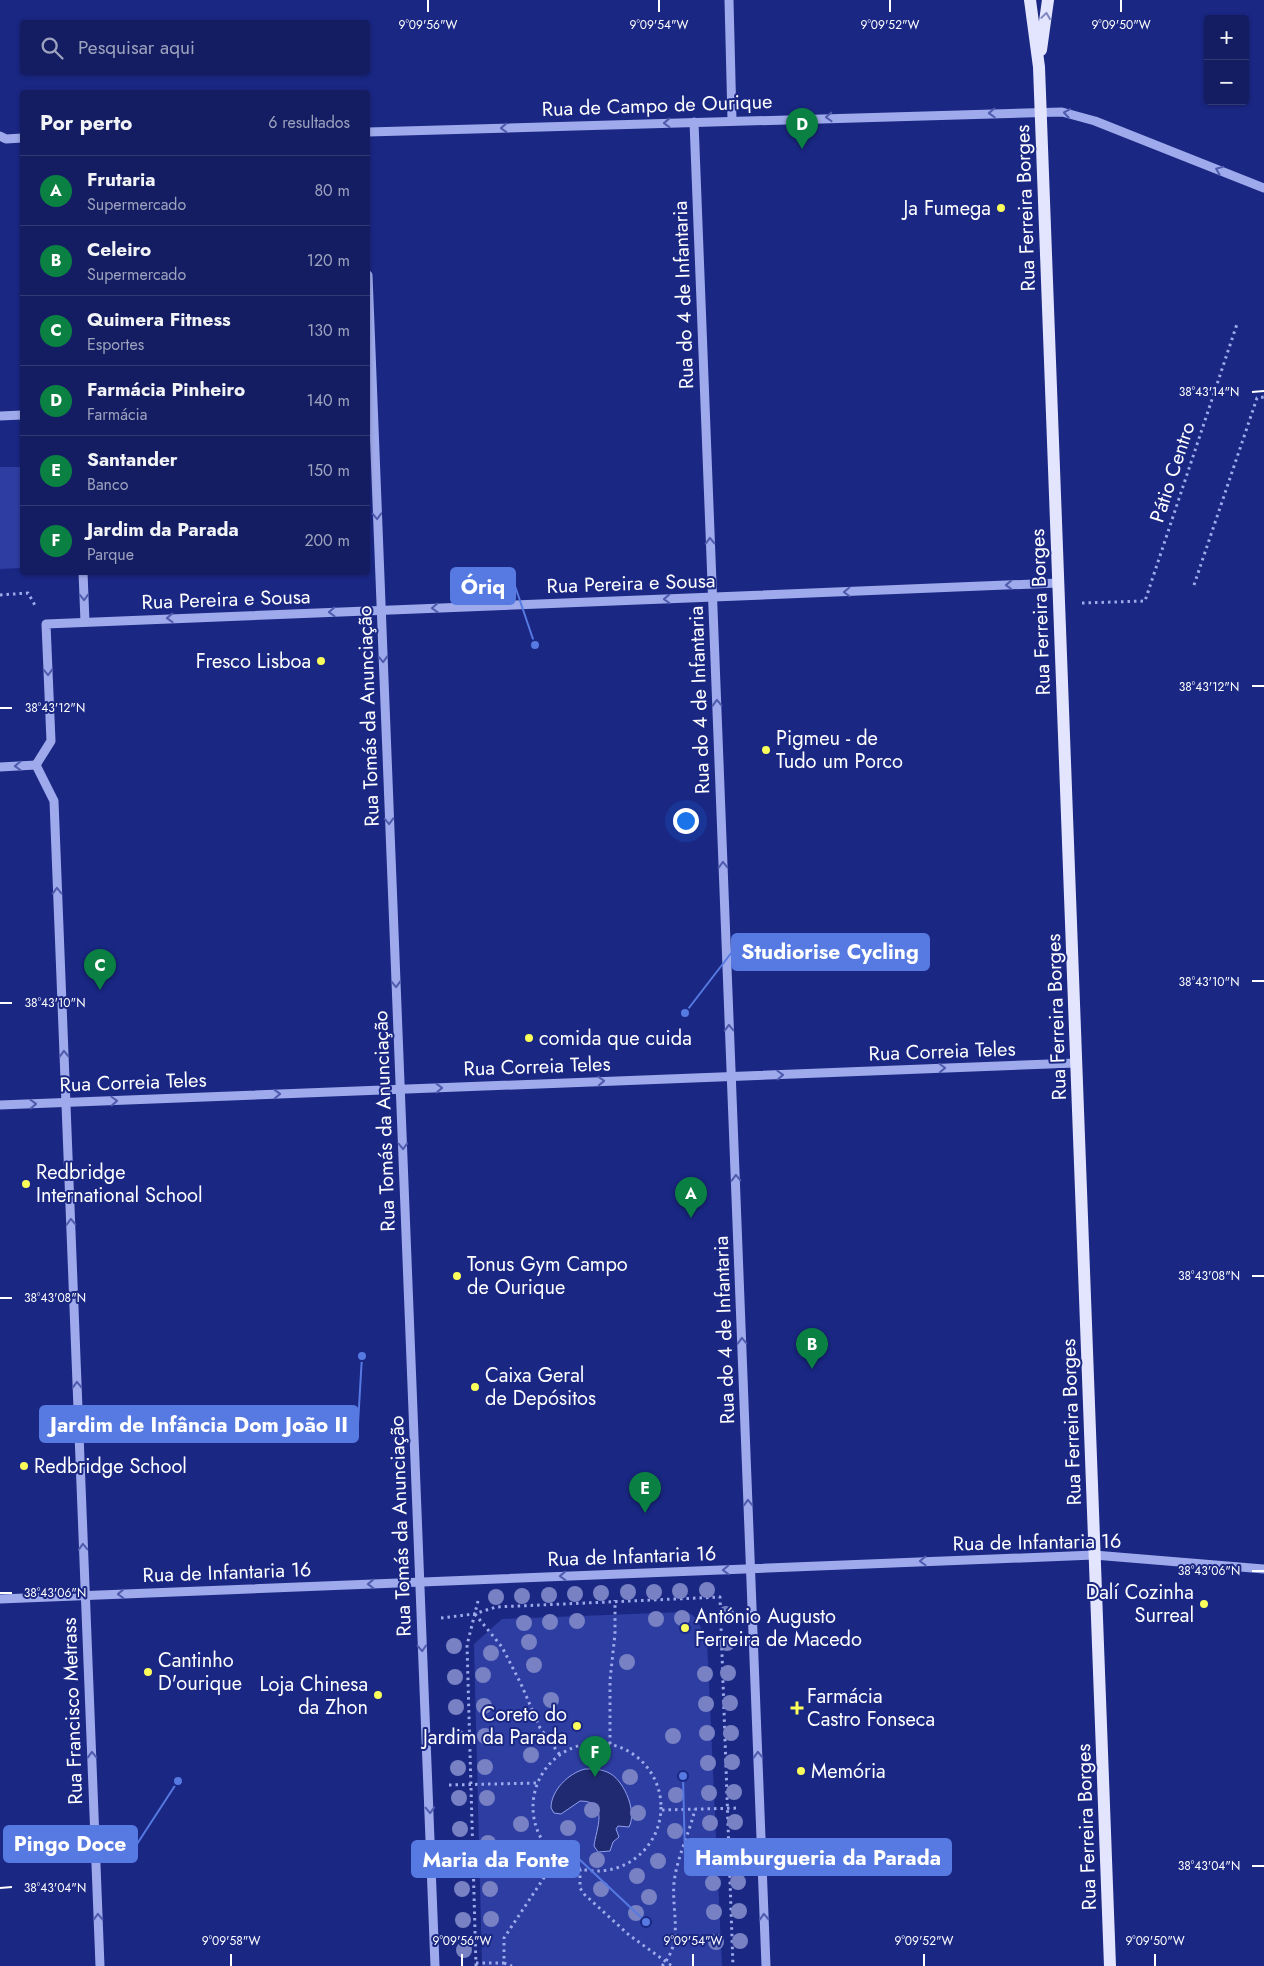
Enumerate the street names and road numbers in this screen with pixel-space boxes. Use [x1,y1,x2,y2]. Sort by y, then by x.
street label: Rua de Campo de Ourique [541,87,773,124]
street label: Rua Ferreira Borges [1008,124,1043,292]
street label: Rua do 4 de Infantaria [666,200,701,390]
street label: Pátio Centro [1143,418,1202,526]
street label: Rua Ferreira Borges [1023,528,1058,696]
street label: Rua Pereira e Sousa [546,566,716,601]
street label: Rua Pereira e Sousa [141,582,311,617]
street label: Rua Tomás da Anunciação [350,605,387,827]
street label: Rua do 4 de Infantaria [682,605,717,795]
street label: Rua Ferreira Borges [1039,933,1074,1101]
street label: Rua Tomás da Anunciação [366,1010,403,1232]
street label: Rua Correia Teles [868,1034,1016,1069]
street label: Rua Correia Teles [463,1049,611,1084]
street label: Rua Correia Teles [59,1065,207,1100]
street label: Rua do 4 de Infantaria [707,1235,742,1425]
street label: Rua Ferreira Borges [1054,1338,1089,1506]
street label: Rua Tomás da Anunciação [382,1415,419,1637]
street label: Rua de Infantaria 16 [952,1527,1122,1558]
street label: Rua de Infantaria 16 [547,1539,717,1574]
street label: Rua de Infantaria 16 [142,1555,312,1590]
street label: Rua Francisco Metrass [55,1617,90,1805]
street label: Rua Ferreira Borges [1069,1743,1104,1911]

